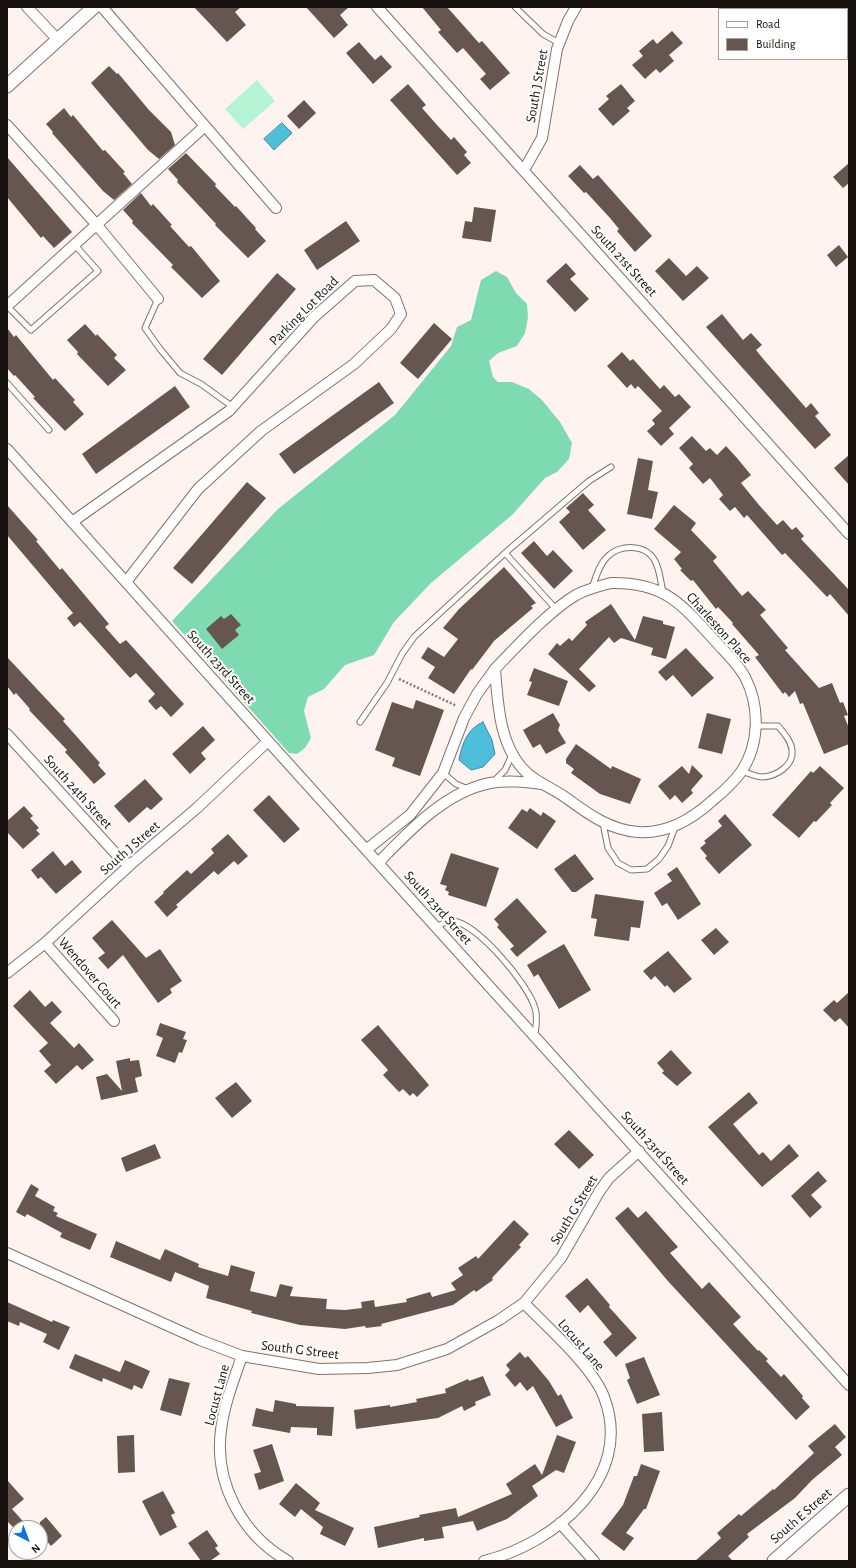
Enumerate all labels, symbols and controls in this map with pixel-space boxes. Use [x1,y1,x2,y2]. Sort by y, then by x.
legend [718,8,848,60]
text: Road [756,18,780,30]
text: Building [756,38,796,50]
street label: South J Street [522,48,552,124]
street label: South 21st Street [587,222,661,300]
street label: Parking Lot Road [266,273,342,349]
street label: Charleston Place [683,589,755,667]
street label: South 23rd Street [183,627,259,707]
street label: South 24th Street [40,751,116,833]
street label: South J Street [97,817,163,879]
street label: South 23rd Street [400,868,476,948]
street label: Wendover Court [55,934,125,1012]
street label: South 23rd Street [617,1108,693,1188]
street label: South G Street [547,1172,601,1248]
street label: Locust Lane [554,1316,608,1374]
street label: South G Street [260,1337,340,1363]
street label: Locust Lane [201,1362,233,1428]
street label: South E Street [767,1485,835,1547]
north arrow [8,1520,48,1560]
text: N [29,1542,42,1555]

